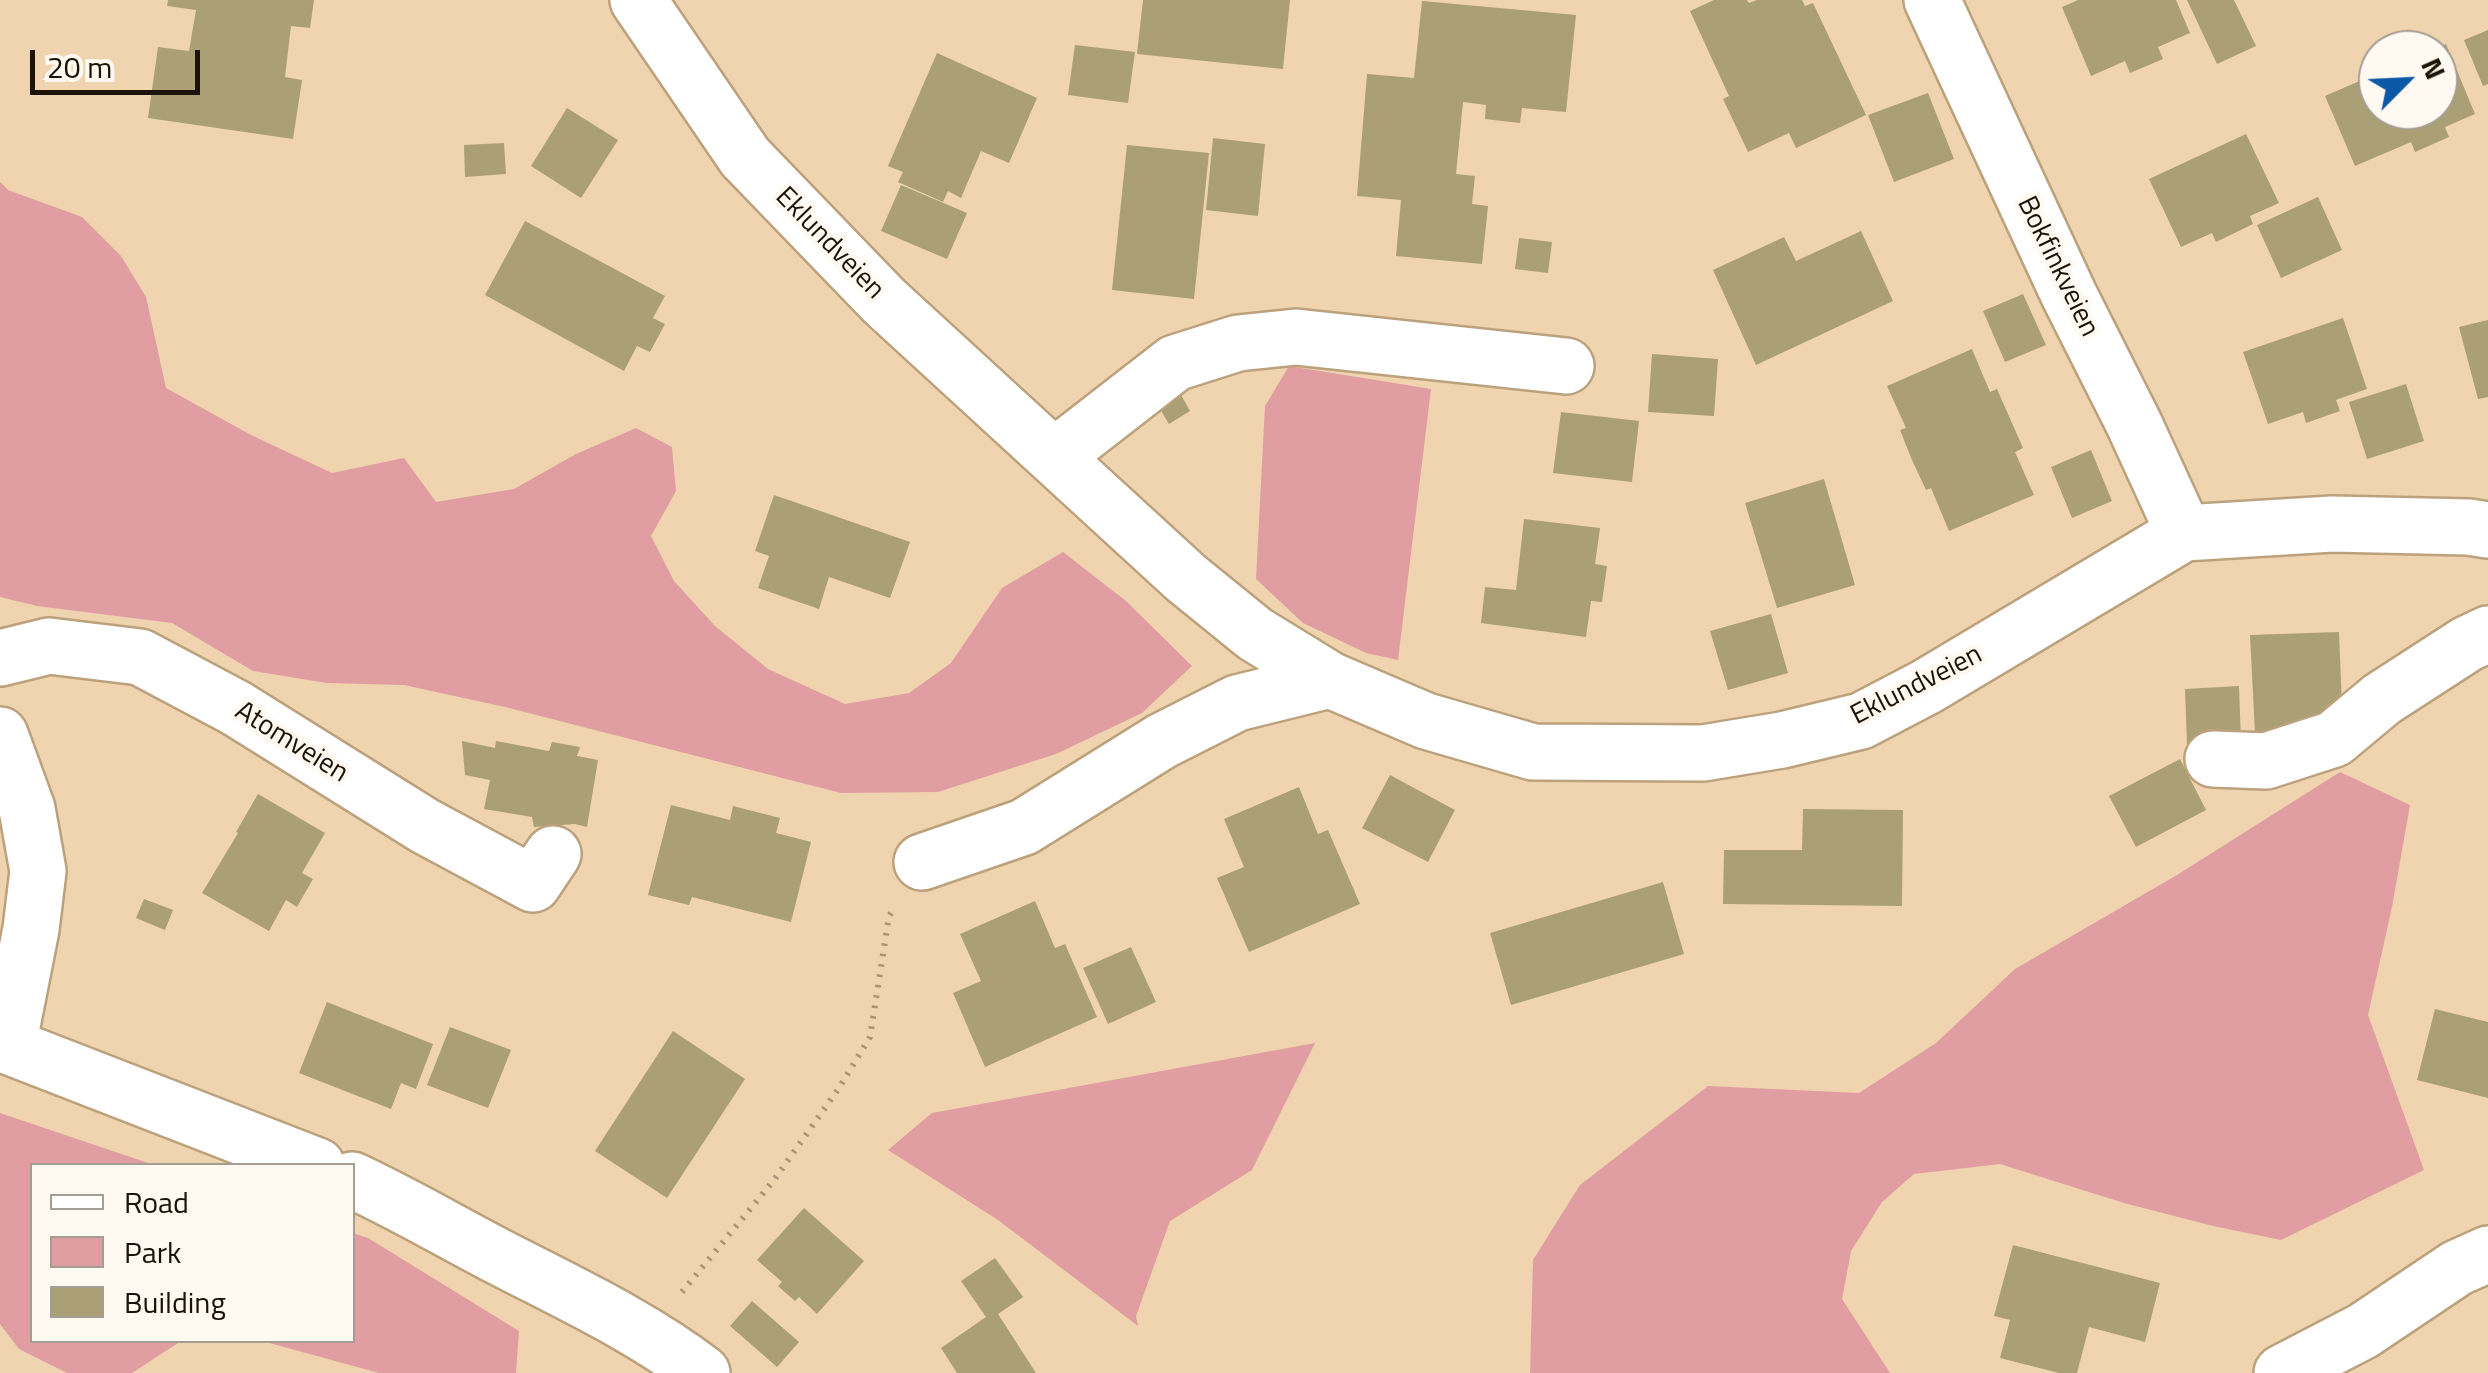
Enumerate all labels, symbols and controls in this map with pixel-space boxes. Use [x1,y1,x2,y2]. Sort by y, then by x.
scale bar [35,30,205,92]
north arrow [2358,30,2458,130]
text: 20 m [47,44,112,90]
text: N [2410,51,2458,86]
street label: Eklundveien [767,181,891,307]
street label: Bokfinkveien [2009,191,2105,343]
street label: Eklundveien [1846,639,1988,733]
street label: Atomveien [228,695,354,791]
legend [30,1163,355,1343]
text: Road [124,1179,189,1225]
text: Park [124,1229,181,1275]
text: Building [124,1279,226,1325]

